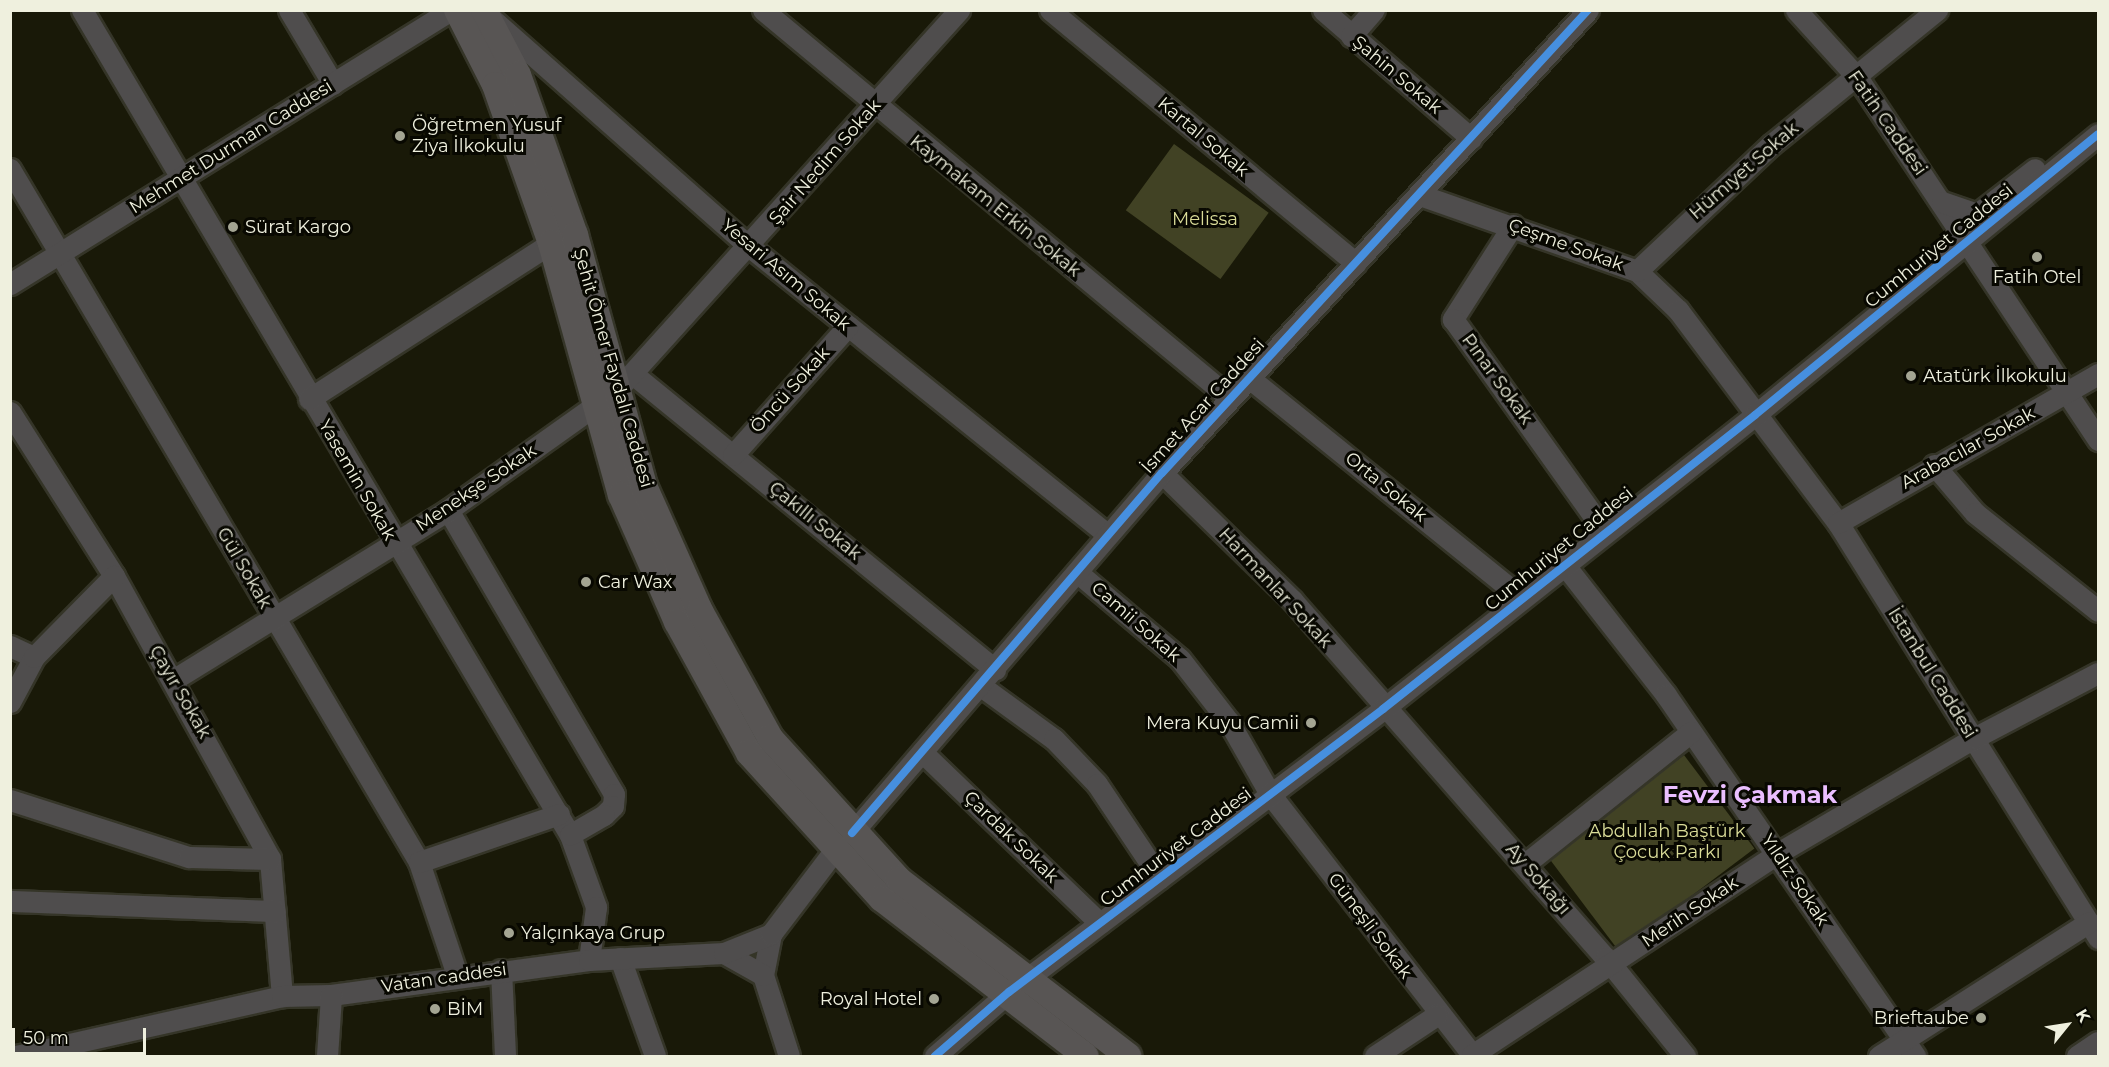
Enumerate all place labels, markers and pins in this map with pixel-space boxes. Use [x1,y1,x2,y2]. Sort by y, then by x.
place label: Öğretmen Yusuf Ziya İlkokulu [412,115,561,158]
marker: Öğretmen Yusuf Ziya İlkokulu [393,129,407,143]
place label: Sürat Kargo [245,216,351,238]
marker: Sürat Kargo [226,220,240,234]
marker: Fatih Otel [2030,250,2044,264]
place label: Fatih Otel [1993,266,2081,288]
place label: Atatürk İlkokulu [1923,365,2067,387]
marker: Atatürk İlkokulu [1904,369,1918,383]
place label: Car Wax [598,571,672,593]
marker: Car Wax [579,575,593,589]
place label: Mera Kuyu Camii [1146,712,1299,734]
marker: Mera Kuyu Camii [1304,716,1318,730]
place label: Yalçınkaya Grup [521,922,665,944]
marker: Yalçınkaya Grup [502,926,516,940]
place label: Royal Hotel [820,988,922,1010]
marker: Royal Hotel [927,992,941,1006]
place label: BİM [447,998,483,1020]
marker: BİM [428,1002,442,1016]
place label: Brieftaube [1874,1007,1969,1029]
marker: Brieftaube [1974,1011,1988,1025]

